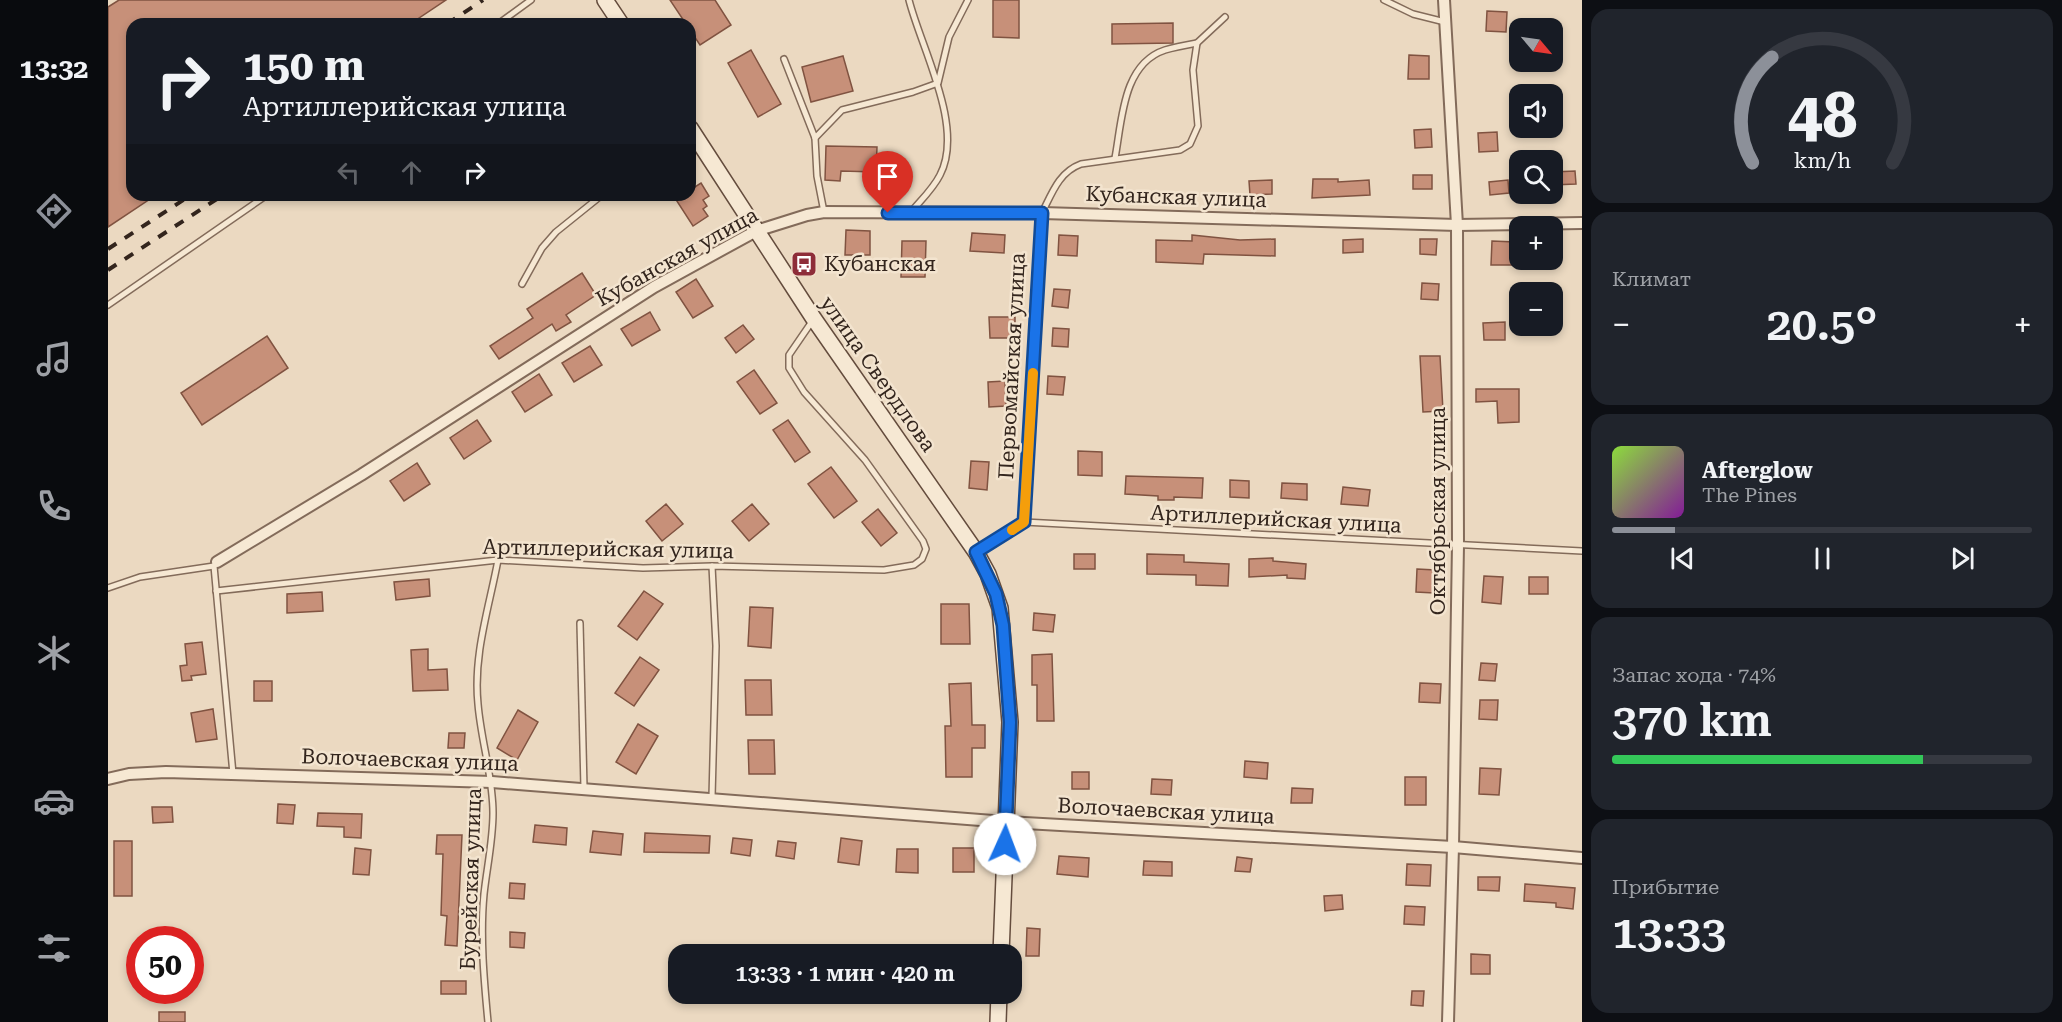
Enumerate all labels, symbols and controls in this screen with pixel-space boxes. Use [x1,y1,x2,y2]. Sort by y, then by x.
north arrow [1509,18,1563,72]
map controls [1509,18,1563,336]
text: 150 m [243,41,365,90]
icon: right [144,42,222,120]
text: 13:32 [20,53,88,85]
text: 48 [1787,79,1857,152]
button: sound [1509,84,1563,138]
text: Артиллерийская улица [243,91,566,123]
text: km/h [1793,148,1851,173]
button: search [1509,150,1563,204]
pin [862,151,913,213]
icon: left [332,156,365,189]
icon: ahead [395,156,428,189]
icon: right [458,156,491,189]
icon: arrive [871,160,904,193]
street label: Кубанская улица [1085,182,1268,212]
icon: directions [33,190,75,232]
street label: Кубанская улица [592,202,763,311]
button: + [1509,216,1563,270]
bus stop icon: Кубанская [789,249,819,279]
place label: Кубанская [824,252,936,276]
street label: Первомайская улица [994,252,1030,480]
text: Климат [1612,267,1691,291]
button: − [1509,282,1563,336]
street label: улица Свердлова [815,291,941,457]
text: 20.5° [1766,298,1878,351]
text: − [1612,305,1630,344]
text: + [2014,305,2032,344]
icon: music [33,338,75,380]
street label: Октябрьская улица [1426,406,1450,615]
text: Afterglow [1702,458,1813,483]
text: The Pines [1702,483,1797,507]
icon: phone [33,485,75,527]
street label: Артиллерийская улица [1150,500,1403,538]
street label: Артиллерийская улица [482,535,735,563]
icon: previous [1666,542,1699,575]
icon: pause [1806,542,1839,575]
icon: next [1946,542,1979,575]
icon: climate [33,632,75,674]
text: Запас хода · 74% [1612,663,1776,687]
text: 370 km [1612,694,1772,747]
street label: Волочаевская улица [301,744,520,776]
icon: car [33,780,75,822]
street label: Бурейская улица [456,787,486,971]
street label: Волочаевская улица [1057,793,1276,829]
position arrow [973,812,1037,876]
text: Прибытие [1612,875,1719,899]
text: 13:33 [1612,906,1726,959]
speed limit sign: 50 [126,926,204,1004]
icon: filters [33,927,75,969]
text: 13:33 · 1 мин · 420 m [735,961,955,986]

